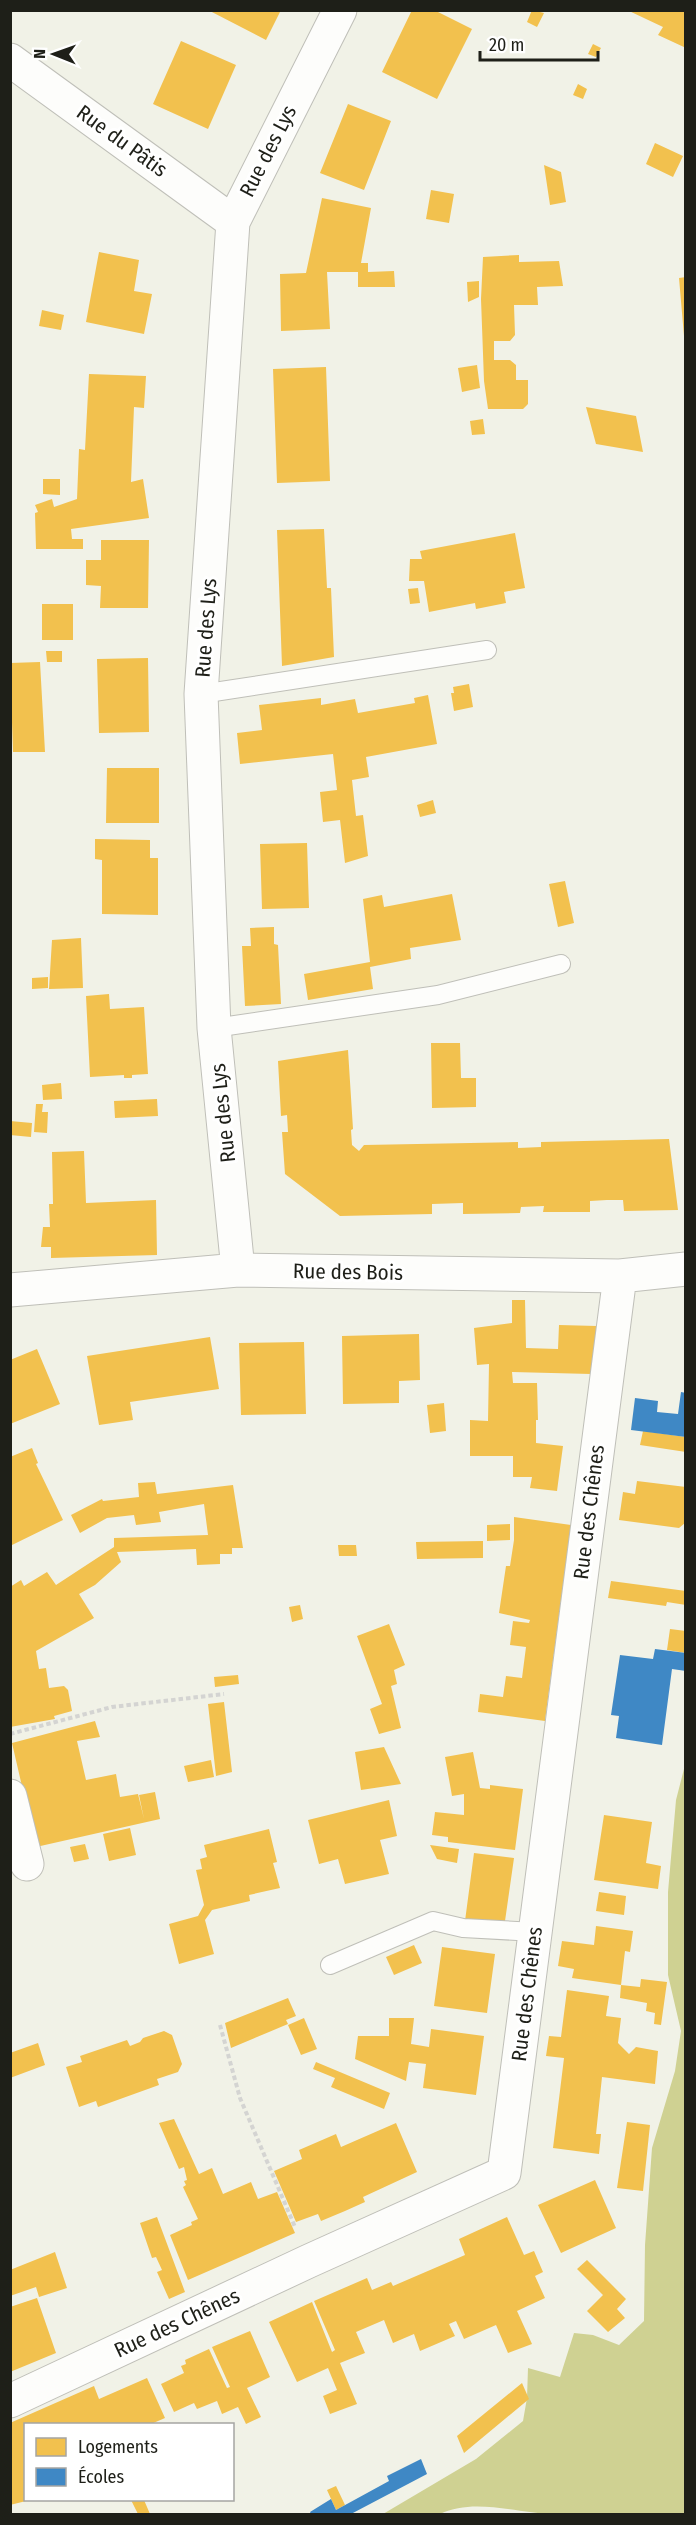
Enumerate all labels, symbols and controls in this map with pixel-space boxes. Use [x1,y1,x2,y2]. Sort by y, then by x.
north arrow [24,24,84,84]
scale bar [480,24,598,62]
text: 20 m [489,34,524,56]
text: N [30,49,49,59]
street label: Rue du Pâtis [71,99,173,183]
street label: Rue des Lys [234,101,302,201]
street label: Rue des Lys [190,577,222,678]
street label: Rue des Lys [205,1062,241,1164]
street label: Rue des Bois [293,1258,403,1286]
street label: Rue des Chênes [568,1443,610,1581]
street label: Rue des Chênes [506,1925,548,2063]
street label: Rue des Chênes [110,2283,244,2363]
legend [24,2423,234,2501]
text: Logements [78,2436,158,2458]
text: Écoles [78,2465,124,2488]

